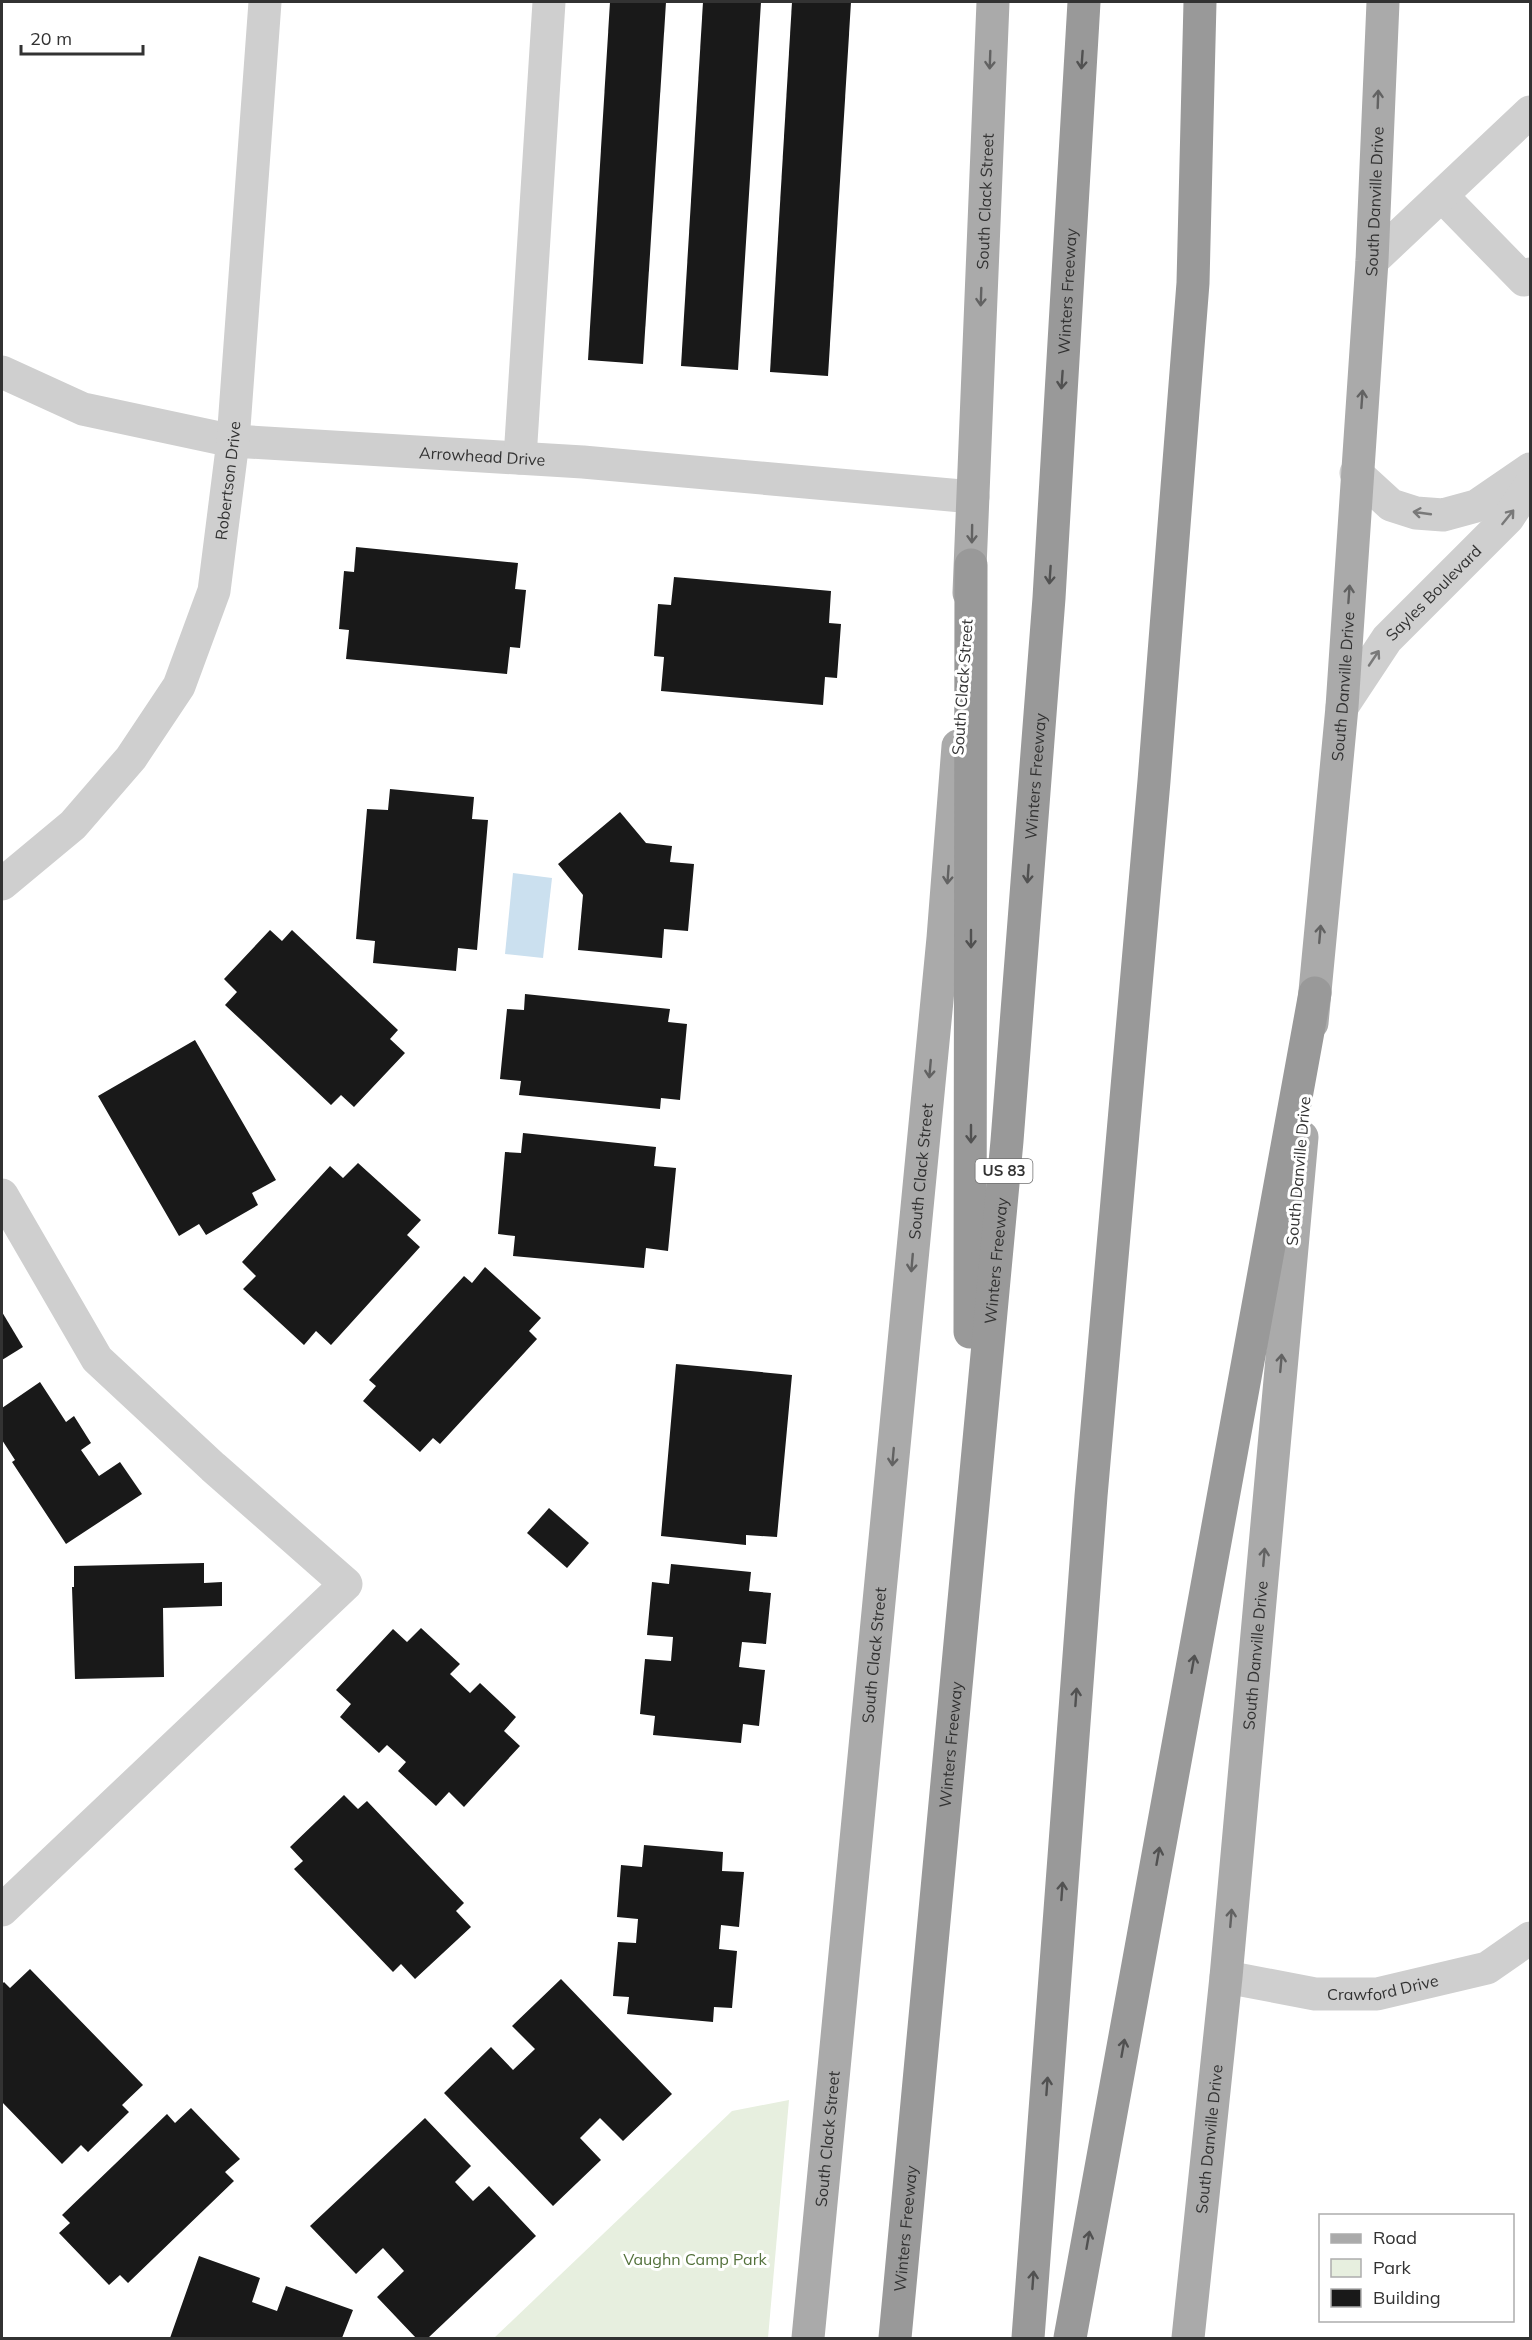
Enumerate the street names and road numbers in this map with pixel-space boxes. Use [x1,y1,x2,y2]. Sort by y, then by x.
street label: South Danville Drive [1361,126,1388,277]
street label: South Clack Street [972,132,998,270]
street label: Winters Freeway [1053,227,1081,355]
street label: Robertson Drive [211,420,244,541]
street label: Arrowhead Drive [418,442,546,470]
street label: Sayles Boulevard [1381,541,1485,645]
street label: South Danville Drive [1327,611,1358,762]
street label: South Clack Street [947,618,977,756]
street label: Winters Freeway [1020,712,1050,840]
street label: South Danville Drive [1282,1096,1314,1246]
street label: South Clack Street [904,1102,937,1240]
road number: US 83 [976,1159,1032,1183]
street label: Winters Freeway [980,1196,1012,1325]
street label: South Danville Drive [1238,1580,1272,1731]
street label: South Clack Street [857,1586,890,1724]
street label: Winters Freeway [935,1680,966,1809]
street label: Crawford Drive [1327,1970,1440,2005]
street label: South Danville Drive [1191,2064,1227,2215]
street label: South Clack Street [811,2070,844,2208]
street label: Winters Freeway [889,2164,921,2293]

